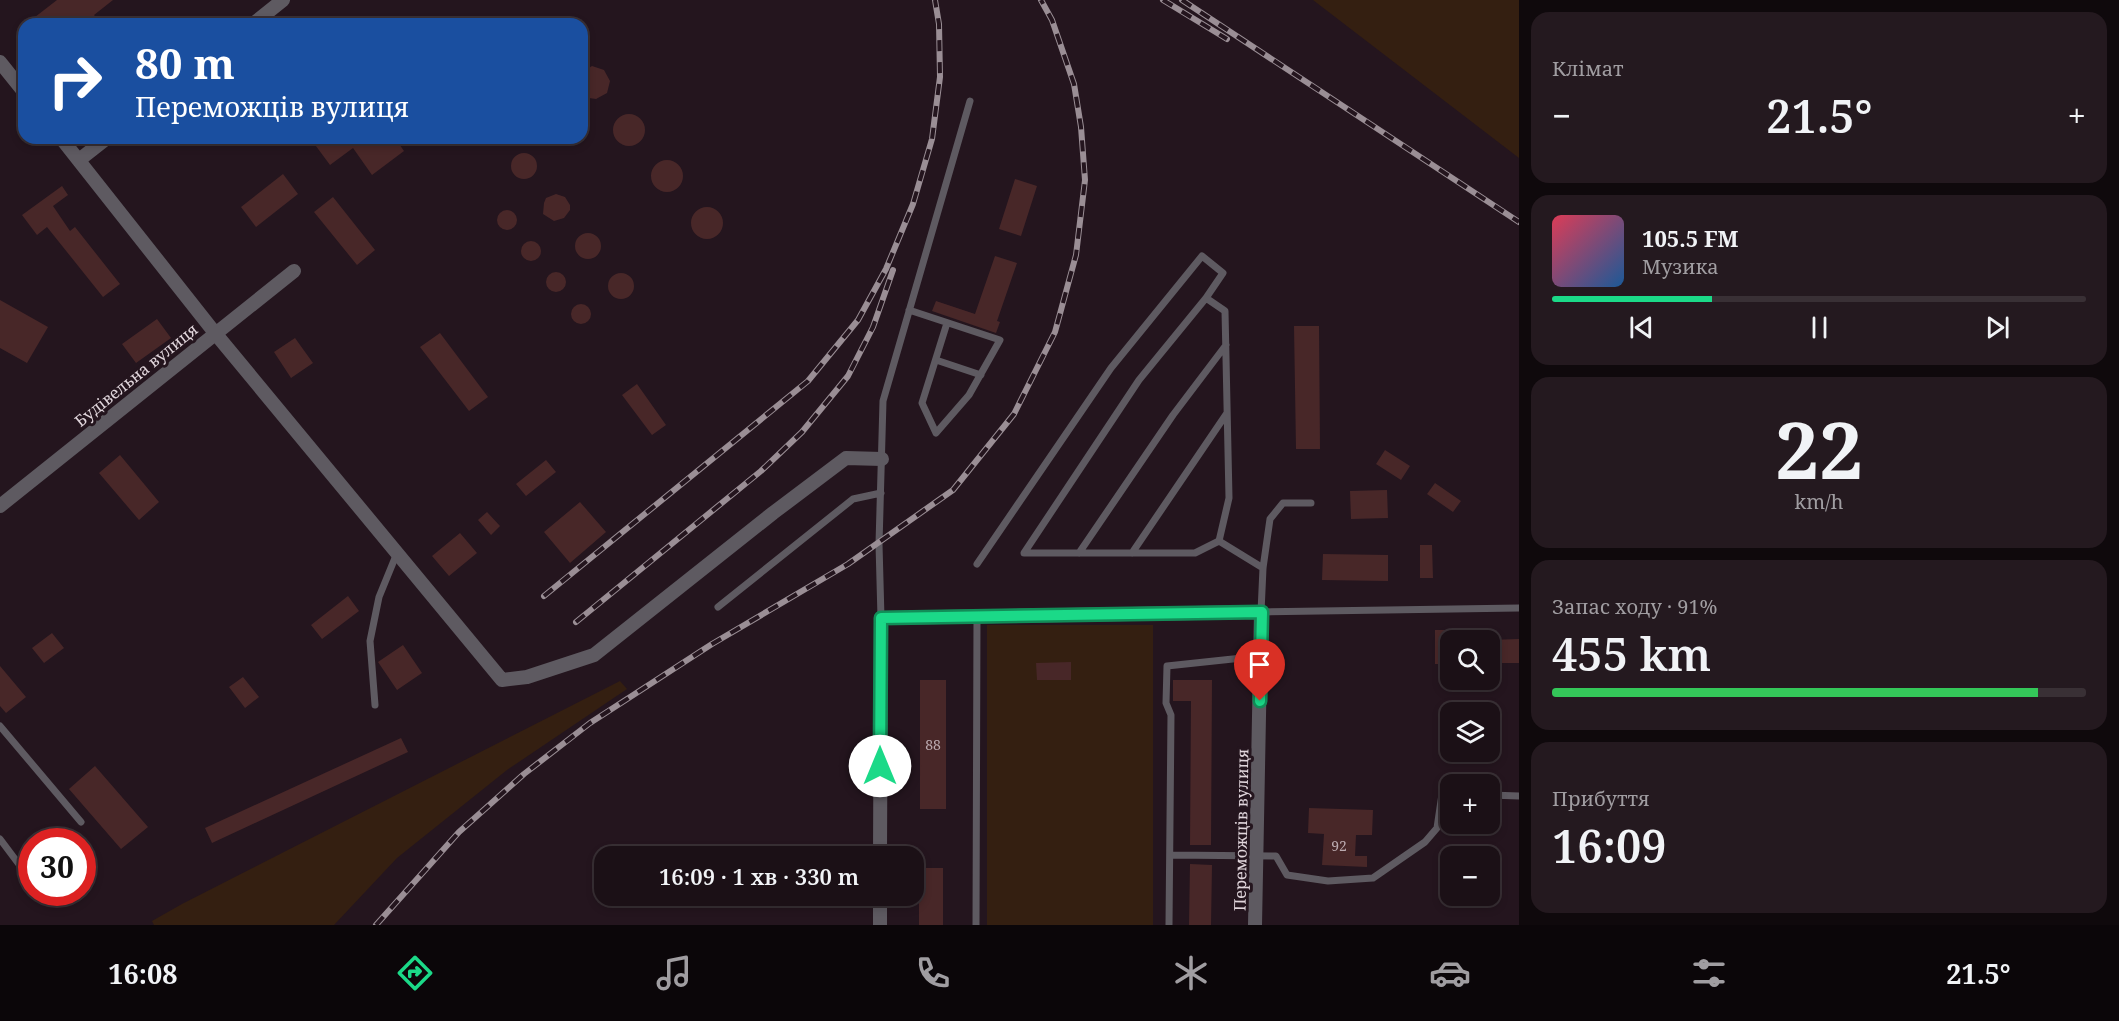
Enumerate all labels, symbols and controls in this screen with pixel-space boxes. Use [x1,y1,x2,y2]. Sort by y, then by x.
text: 80 m [135,34,235,91]
icon: right [36,42,114,120]
text: Клімат [1552,55,1624,82]
text: 21.5° [1766,85,1873,146]
text: Переможців вулиця [135,88,409,125]
text: − [1552,93,1571,138]
text: + [2068,93,2086,138]
text: 105.5 FM [1642,223,1739,253]
text: Музика [1642,253,1719,280]
icon: previous [1625,311,1658,344]
icon: pause [1803,311,1836,344]
icon: next [1981,311,2014,344]
street label: Будівельна вулиця [70,318,202,432]
text: 22 [1775,396,1863,502]
text: km/h [1794,488,1844,515]
text: Запас ходу · 91% [1552,593,1717,620]
text: 455 km [1552,623,1711,684]
map controls [1440,630,1500,906]
button: search [1440,630,1500,690]
pin [1234,639,1285,701]
icon: arrive [1243,648,1276,681]
button: layers [1440,702,1500,762]
position arrow [848,734,912,798]
house number: 88 [925,735,941,754]
street label: Переможців вулиця [1229,749,1253,911]
button: + [1440,774,1500,834]
text: Прибуття [1552,785,1650,812]
text: 16:09 [1552,815,1667,876]
speed limit sign: 30 [18,828,96,906]
house number: 92 [1331,836,1347,855]
button: − [1440,846,1500,906]
text: 16:09 · 1 хв · 330 m [659,861,859,891]
icon: directions [394,952,436,994]
icon: music [653,952,695,994]
icon: phone [912,952,954,994]
icon: climate [1170,952,1212,994]
icon: car [1429,952,1471,994]
icon: filters [1688,952,1730,994]
text: 16:08 [108,955,178,992]
text: 21.5° [1946,955,2011,992]

